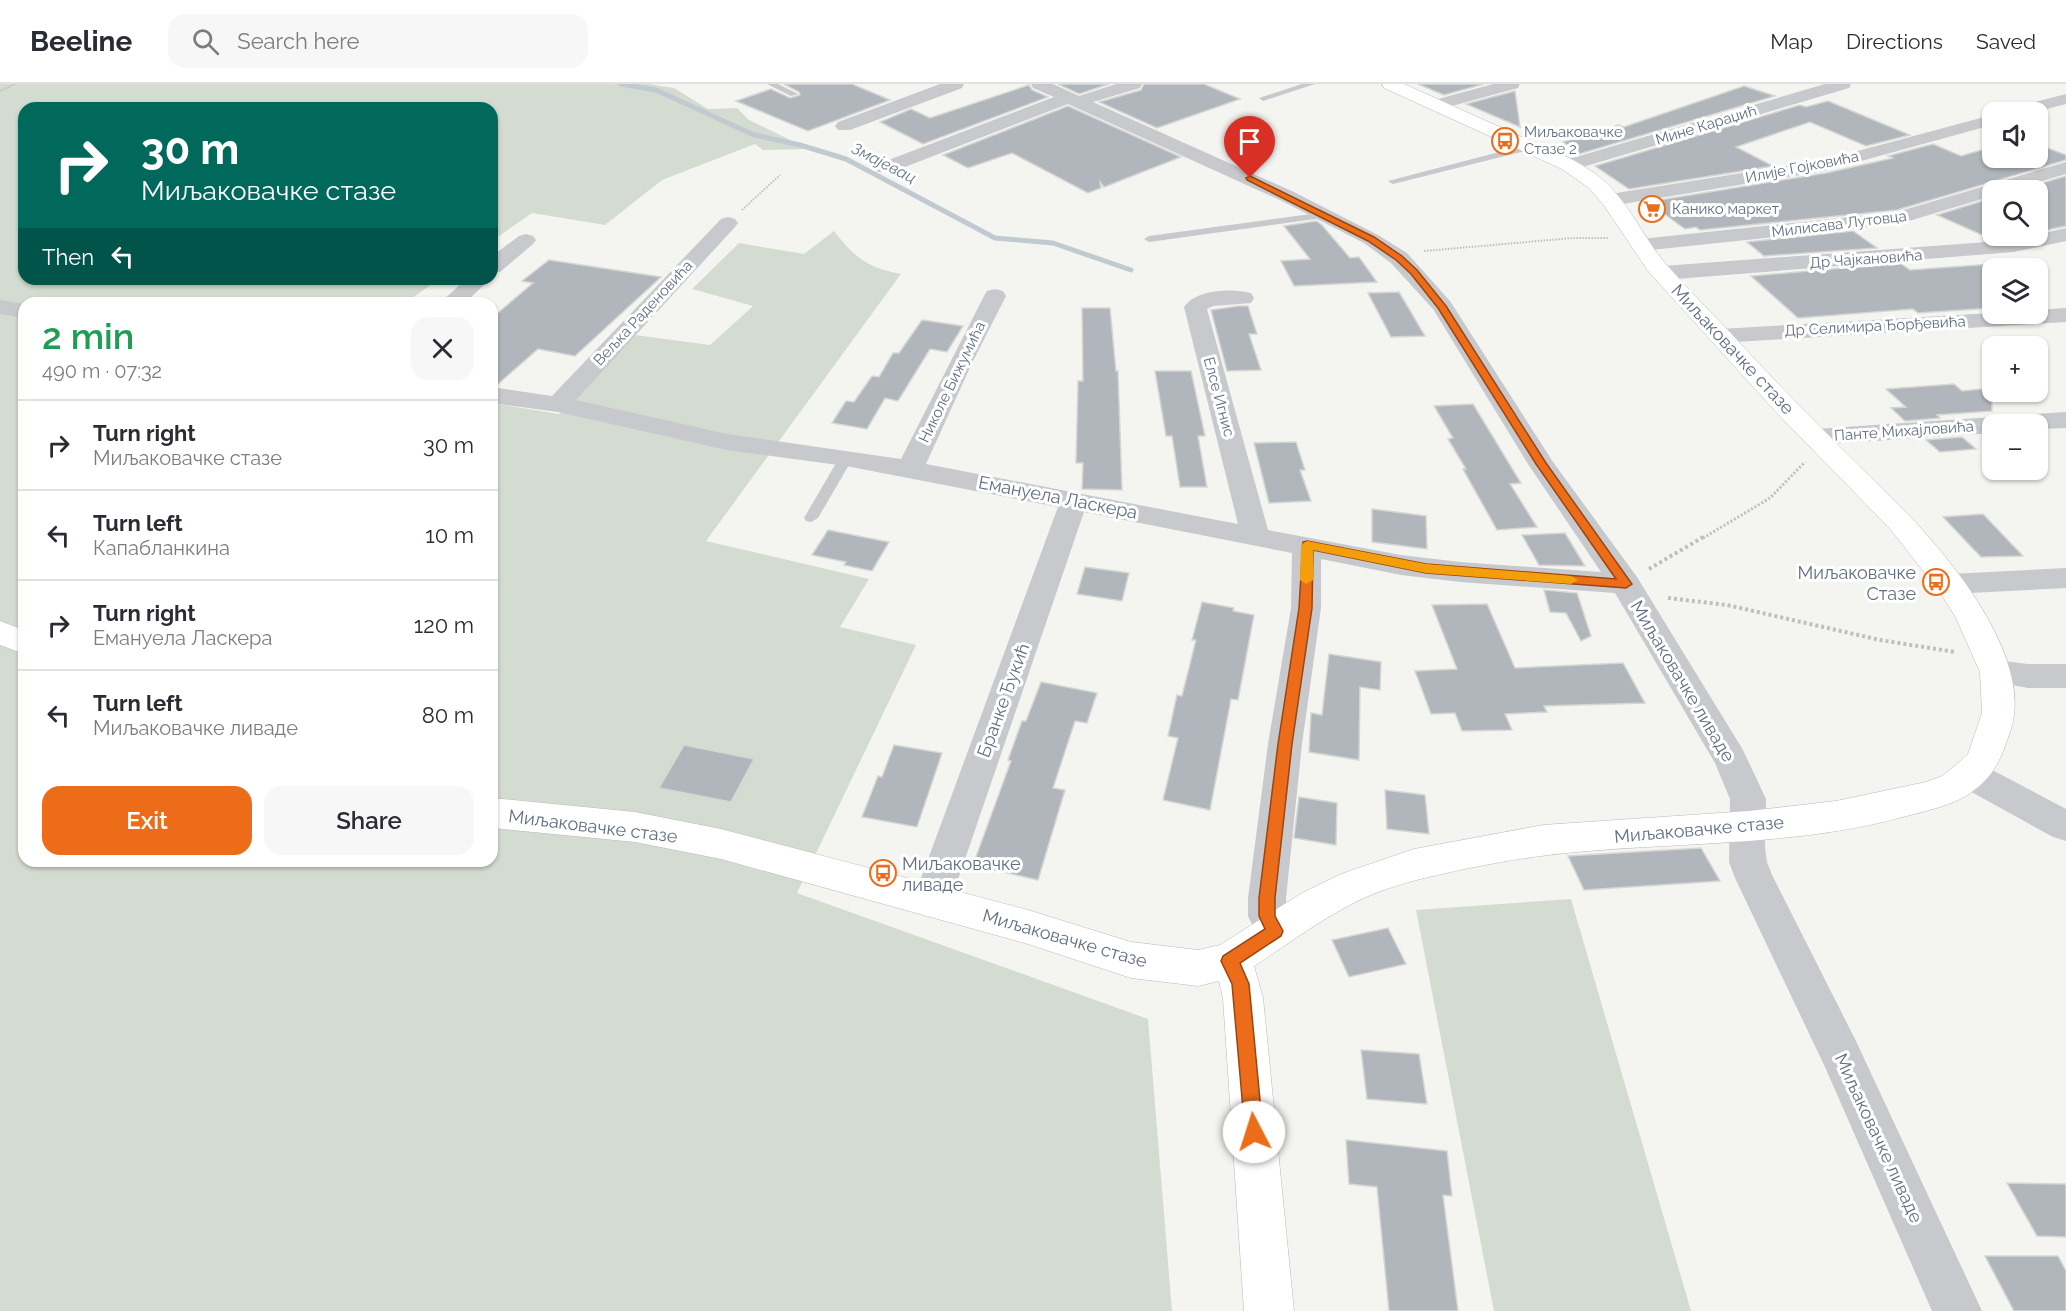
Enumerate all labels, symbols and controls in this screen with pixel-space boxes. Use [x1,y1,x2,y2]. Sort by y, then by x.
search box [168,14,588,68]
text: Beeline [30,25,132,58]
icon: search [189,25,222,58]
text: Search here [237,28,359,54]
text: Map [1770,29,1813,54]
text: Directions [1846,29,1943,54]
text: Saved [1976,29,2036,54]
street label: Мине Караџић [1653,101,1759,149]
map controls [1982,102,2048,480]
button: sound [1982,102,2048,168]
pin [1224,116,1275,178]
place label: Миљаковачке Стазе 2 [1524,123,1623,158]
text: 30 m [141,125,239,174]
icon: arrive [1233,125,1266,158]
icon: right [42,126,120,204]
bus stop icon: Миљаковачке Стазе 2 [1490,126,1520,156]
water label: Змајевац [849,139,919,187]
street label: Илије Гојковића [1744,147,1860,187]
text: Миљаковачке стазе [141,175,396,206]
button: search [1982,180,2048,246]
supermarket icon: Канико маркет [1637,194,1667,224]
place label: Канико маркет [1672,200,1779,218]
street label: Милисава Лутовца [1770,207,1908,241]
icon: left [106,240,139,273]
text: Then [42,244,94,270]
street label: Др Чајкановића [1809,246,1923,272]
street label: Вељка Раденовића [590,257,696,369]
button: layers [1982,258,2048,324]
street label: Миљаковачке стазе [1667,280,1799,419]
street label: Др Селимира Ђорђевића [1784,312,1966,340]
text: 2 min [42,315,134,357]
button: close [411,317,474,380]
street label: Николе Бижумића [915,319,989,445]
button: + [1982,336,2048,402]
street label: Елсе Игнис [1200,355,1238,439]
text: 490 m · 07:32 [42,359,162,383]
button: − [1982,414,2048,480]
street label: Панте Михајловића [1834,417,1974,445]
text: Turn right [93,420,196,446]
icon: right [42,429,75,462]
text: 30 m [423,432,474,458]
text: Миљаковачке стазе [93,446,282,470]
street label: Емануела Ласкера [977,471,1139,523]
text: Turn left [93,510,183,536]
icon: left [42,519,75,552]
text: 10 m [425,522,474,548]
text: Капабланкина [93,536,230,560]
place label: Миљаковачке Стазе [1798,562,1916,604]
bus stop icon: Миљаковачке Стазе [1921,567,1951,597]
street label: Миљаковачке ливаде [1626,597,1740,766]
text: Turn right [93,600,196,626]
icon: right [42,609,75,642]
text: 120 m [414,612,474,638]
text: Емануела Ласкера [93,626,272,650]
street label: Бранке Ђукић [973,640,1033,760]
text: Turn left [93,690,183,716]
icon: left [42,699,75,732]
text: 80 m [422,702,474,728]
text: Миљаковачке ливаде [93,716,298,740]
button: Exit [42,786,252,855]
button: Share [264,786,474,855]
street label: Миљаковачке стазе [507,805,679,847]
street label: Миљаковачке стазе [1613,811,1785,847]
place label: Миљаковачке ливаде [902,853,1021,895]
bus stop icon: Миљаковачке ливаде [868,858,898,888]
street label: Миљаковачке стазе [980,904,1150,972]
street label: Миљаковачке ливаде [1831,1050,1928,1226]
position arrow [1222,1100,1286,1164]

